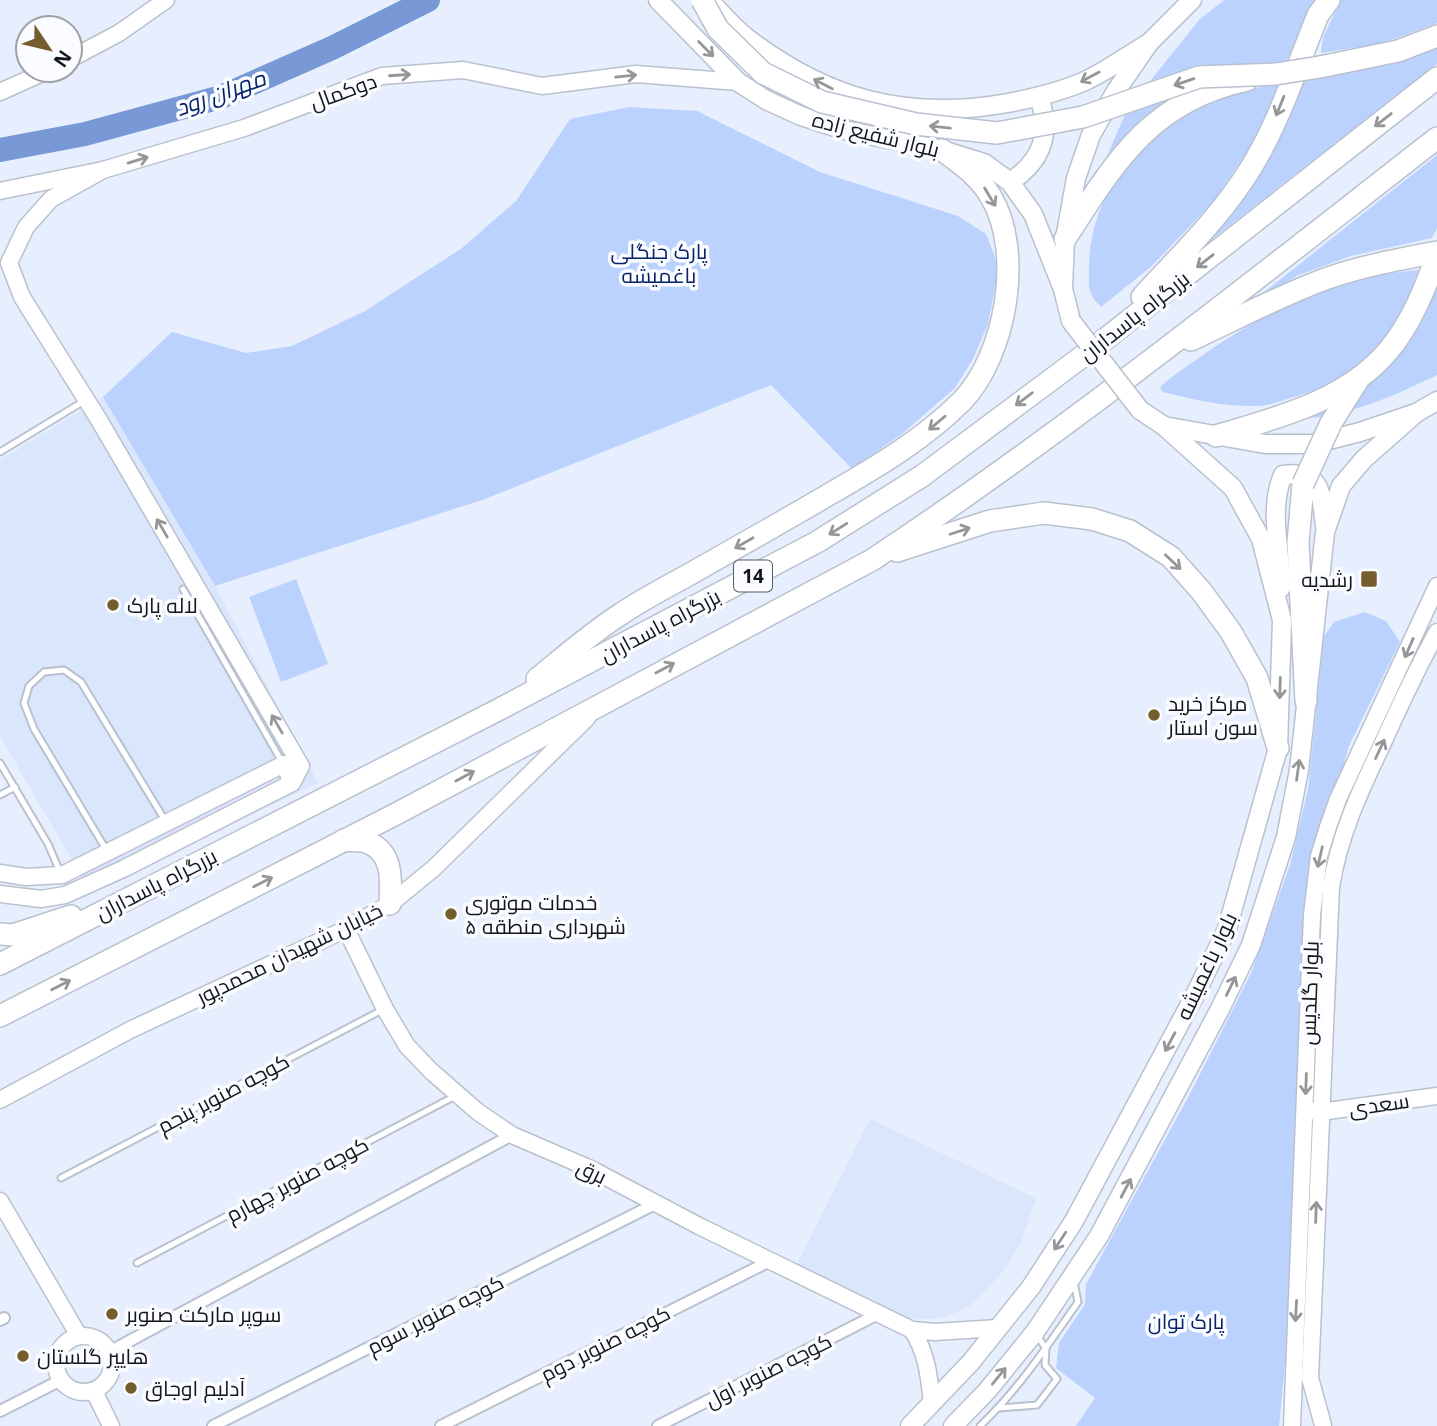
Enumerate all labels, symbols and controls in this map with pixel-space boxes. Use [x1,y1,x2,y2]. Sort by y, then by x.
north arrow [14,14,84,84]
one-way arrow [697,41,714,58]
text: N [48,45,78,73]
water label: مهران رود [170,61,270,123]
street label: دوکمال [306,66,380,116]
one-way arrow [389,68,412,81]
one-way arrow [614,69,636,82]
one-way arrow [1080,71,1101,85]
one-way arrow [813,77,833,91]
one-way arrow [1174,77,1196,89]
one-way arrow [1273,95,1286,116]
street label: بلوار شفیع زاده [809,105,942,164]
one-way arrow [1375,112,1393,127]
one-way arrow [929,120,952,133]
one-way arrow [127,152,149,165]
one-way arrow [983,186,997,206]
park label: پارک جنگلی باغمیشه [611,237,708,289]
one-way arrow [1196,253,1214,268]
street label: بزرگراه پاسداران [1073,264,1195,369]
one-way arrow [1016,392,1034,407]
one-way arrow [928,415,946,431]
one-way arrow [155,518,169,538]
one-way arrow [828,522,848,536]
one-way arrow [949,524,971,536]
one-way arrow [734,536,754,550]
one-way arrow [1165,553,1182,570]
road number: 14 [734,561,772,592]
place label: رشدیه [1301,565,1353,593]
marker: رشدیه [1359,569,1379,589]
street label: بزرگراه پاسداران [595,582,726,669]
place label: لاله پارک [127,591,198,620]
marker: لاله پارک [105,597,121,613]
one-way arrow [1402,637,1415,658]
one-way arrow [654,661,675,675]
one-way arrow [1273,676,1286,699]
place label: مرکز خرید سون استار [1167,689,1258,741]
marker: مرکز خرید سون استار [1146,707,1162,723]
one-way arrow [270,715,284,735]
one-way arrow [1374,739,1387,760]
one-way arrow [1292,759,1305,781]
one-way arrow [454,769,475,783]
street label: بزرگراه پاسداران [91,841,222,927]
one-way arrow [1312,845,1326,868]
one-way arrow [252,874,273,888]
place label: خدمات موتوری شهرداری منطقه ۵ [465,888,626,940]
street label: خیابان شهیدان محمدپور [190,896,387,1012]
marker: خدمات موتوری شهرداری منطقه ۵ [443,906,459,922]
street label: بلوار باغمیشه [1169,908,1243,1024]
street label: بلوار گلدیس [1293,940,1325,1046]
one-way arrow [1225,976,1239,997]
one-way arrow [50,978,71,992]
one-way arrow [1163,1031,1176,1052]
street label: کوچه صنوبر پنجم [152,1046,294,1140]
one-way arrow [1300,1072,1313,1095]
street label: سعدی [1347,1086,1411,1122]
street label: کوچه صنوبر چهارم [221,1130,374,1229]
street label: برق [572,1152,612,1190]
one-way arrow [1119,1178,1133,1198]
one-way arrow [1310,1200,1323,1223]
one-way arrow [1053,1231,1067,1251]
street label: کوچه صنوبر سوم [362,1267,509,1361]
street label: کوچه صنوبر دوم [535,1298,675,1389]
one-way arrow [1290,1299,1303,1322]
place label: سوپر مارکت صنوبر [125,1300,281,1329]
marker: سوپر مارکت صنوبر [104,1306,120,1322]
park label: پارک توان [1148,1307,1225,1336]
street label: کوچه صنوبر اول [700,1326,837,1415]
place label: هایپر گلستان [37,1342,149,1371]
marker: هایپر گلستان [15,1348,31,1364]
one-way arrow [992,1367,1007,1385]
place label: آدلیم اوجاق [145,1374,245,1403]
marker: آدلیم اوجاق [123,1380,139,1396]

